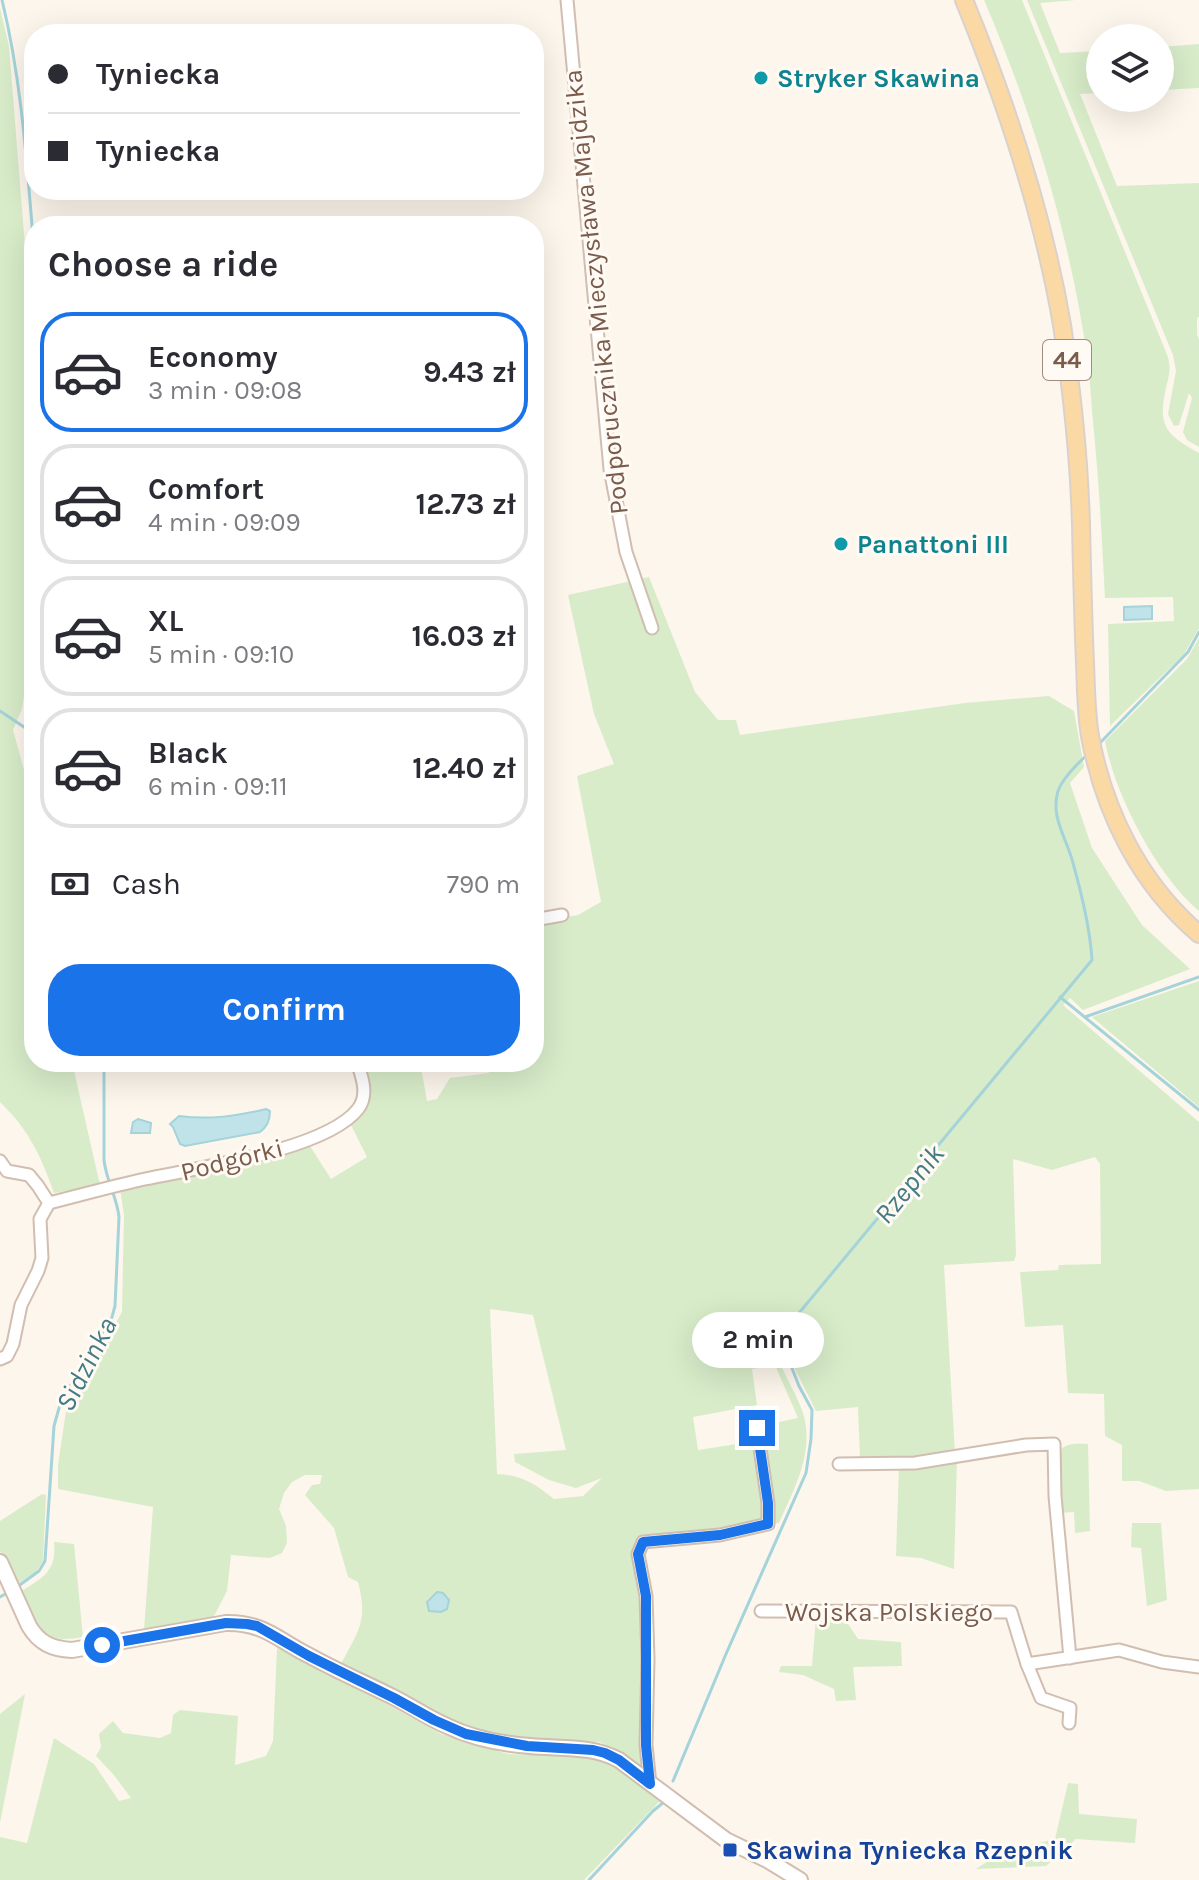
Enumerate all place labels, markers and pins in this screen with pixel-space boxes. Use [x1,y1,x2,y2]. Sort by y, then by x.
place label: Stryker Skawina [777,63,980,94]
marker: Stryker Skawina [752,69,770,87]
place label: Panattoni III [857,529,1009,560]
marker: Panattoni III [832,535,850,553]
place label: Skawina Tyniecka Rzepnik [746,1835,1073,1866]
marker: Skawina Tyniecka Rzepnik [721,1841,739,1859]

